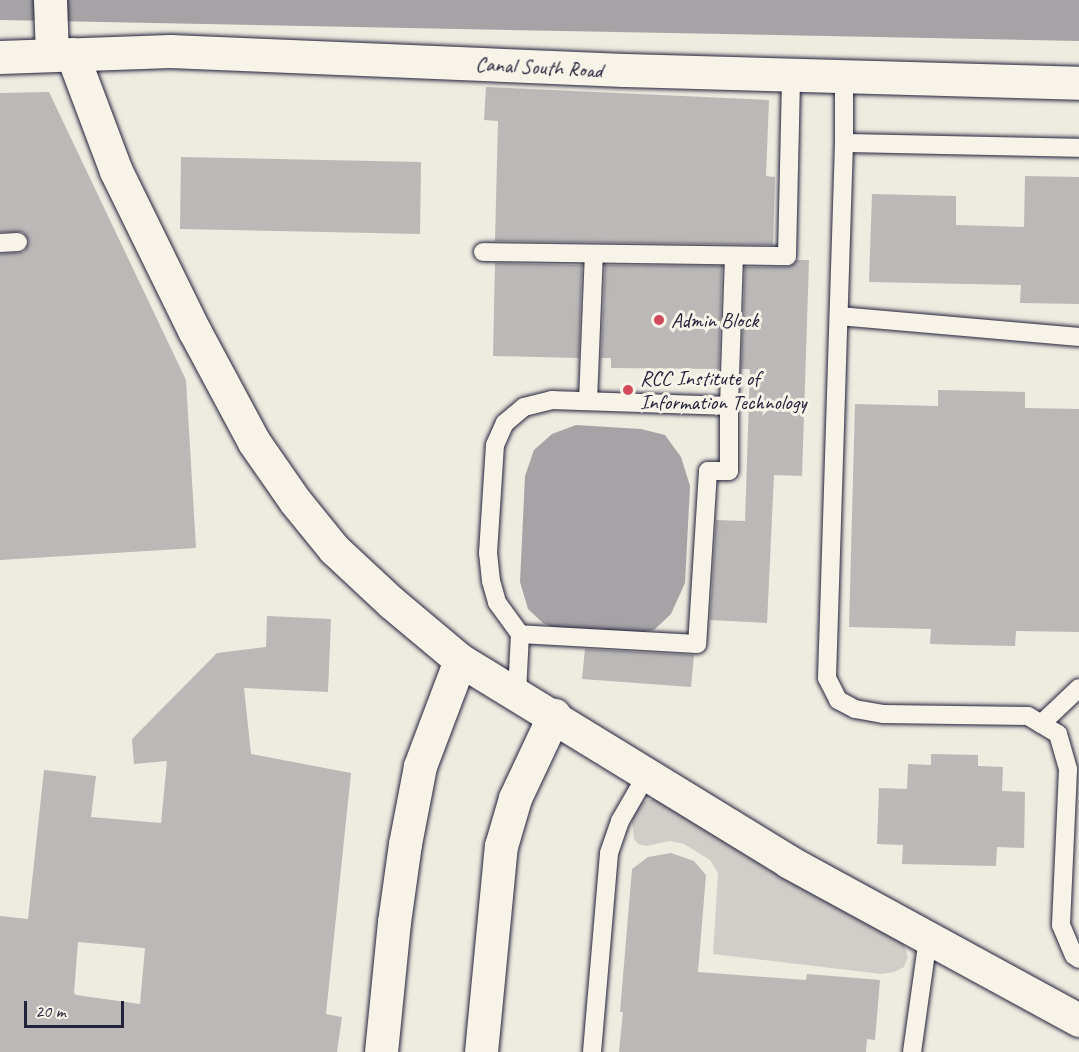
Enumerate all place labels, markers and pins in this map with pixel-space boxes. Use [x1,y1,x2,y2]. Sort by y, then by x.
place label: Admin Block [671,307,758,333]
marker: Admin Block [652,313,666,327]
place label: RCC Institute of Information Technology [640,365,806,415]
marker: RCC Institute of Information Technology [621,383,635,397]

